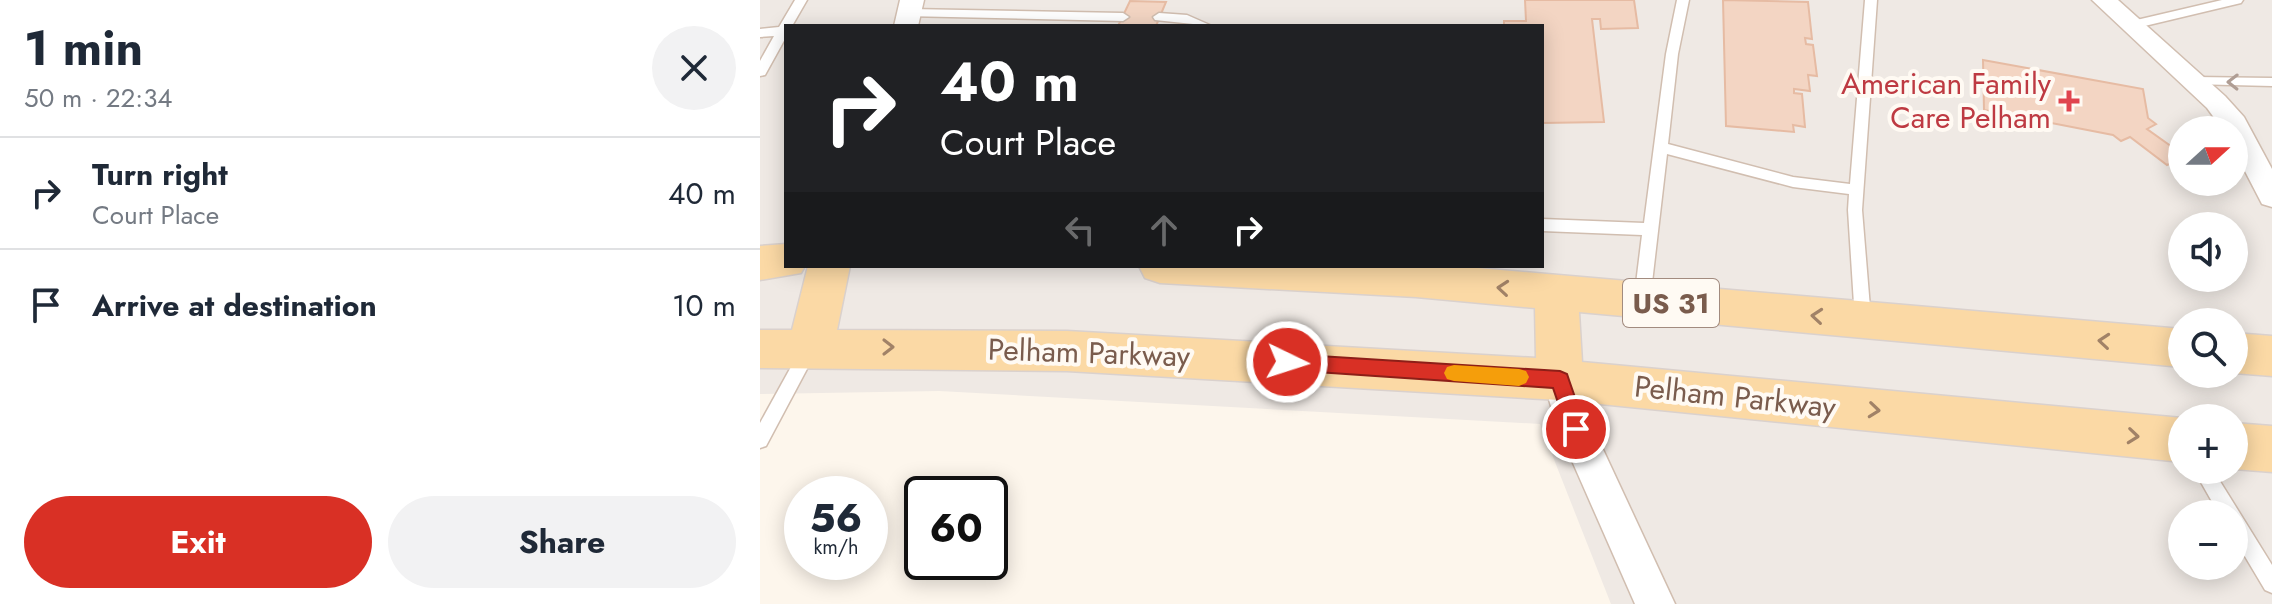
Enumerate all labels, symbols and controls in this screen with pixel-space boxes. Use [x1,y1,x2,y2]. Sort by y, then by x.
text: 1 min [24,14,143,83]
button: close [652,26,736,110]
text: 40 m [940,41,1079,122]
icon: right [808,56,912,160]
place label: American Family Care Pelham [1841,62,2052,139]
one-way arrow [2226,73,2239,90]
text: 50 m · 22:34 [24,79,173,117]
marker: American Family Care Pelham [2058,90,2080,112]
text: Court Place [940,116,1116,168]
north arrow [2168,116,2248,196]
map controls [2168,116,2248,580]
text: Turn right [92,153,228,196]
icon: right [24,171,68,215]
text: 40 m [668,172,736,215]
text: Court Place [92,196,219,234]
icon: left [1058,208,1102,252]
icon: ahead [1142,208,1186,252]
icon: right [1226,208,1270,252]
button: sound [2168,212,2248,292]
road number: US 31 [1623,279,1719,327]
one-way arrow [1496,280,1509,297]
icon: arrive [24,283,68,327]
text: Arrive at destination [92,284,377,327]
text: 10 m [672,284,736,327]
one-way arrow [1810,308,1823,325]
button: search [2168,308,2248,388]
position arrow [1245,320,1329,404]
street label: Pelham Parkway [987,327,1192,378]
one-way arrow [2097,333,2110,350]
one-way arrow [882,339,895,356]
street label: Pelham Parkway [1632,365,1839,429]
pin [1542,395,1610,463]
one-way arrow [1868,402,1881,419]
button: + [2168,404,2248,484]
icon: arrive [1554,407,1598,451]
one-way arrow [2127,427,2140,444]
speed limit sign: 60 [904,476,1008,580]
text: 56 [810,489,862,547]
button: Exit [24,496,372,588]
button: Share [388,496,736,588]
button: − [2168,500,2248,580]
text: km/h [813,533,859,562]

